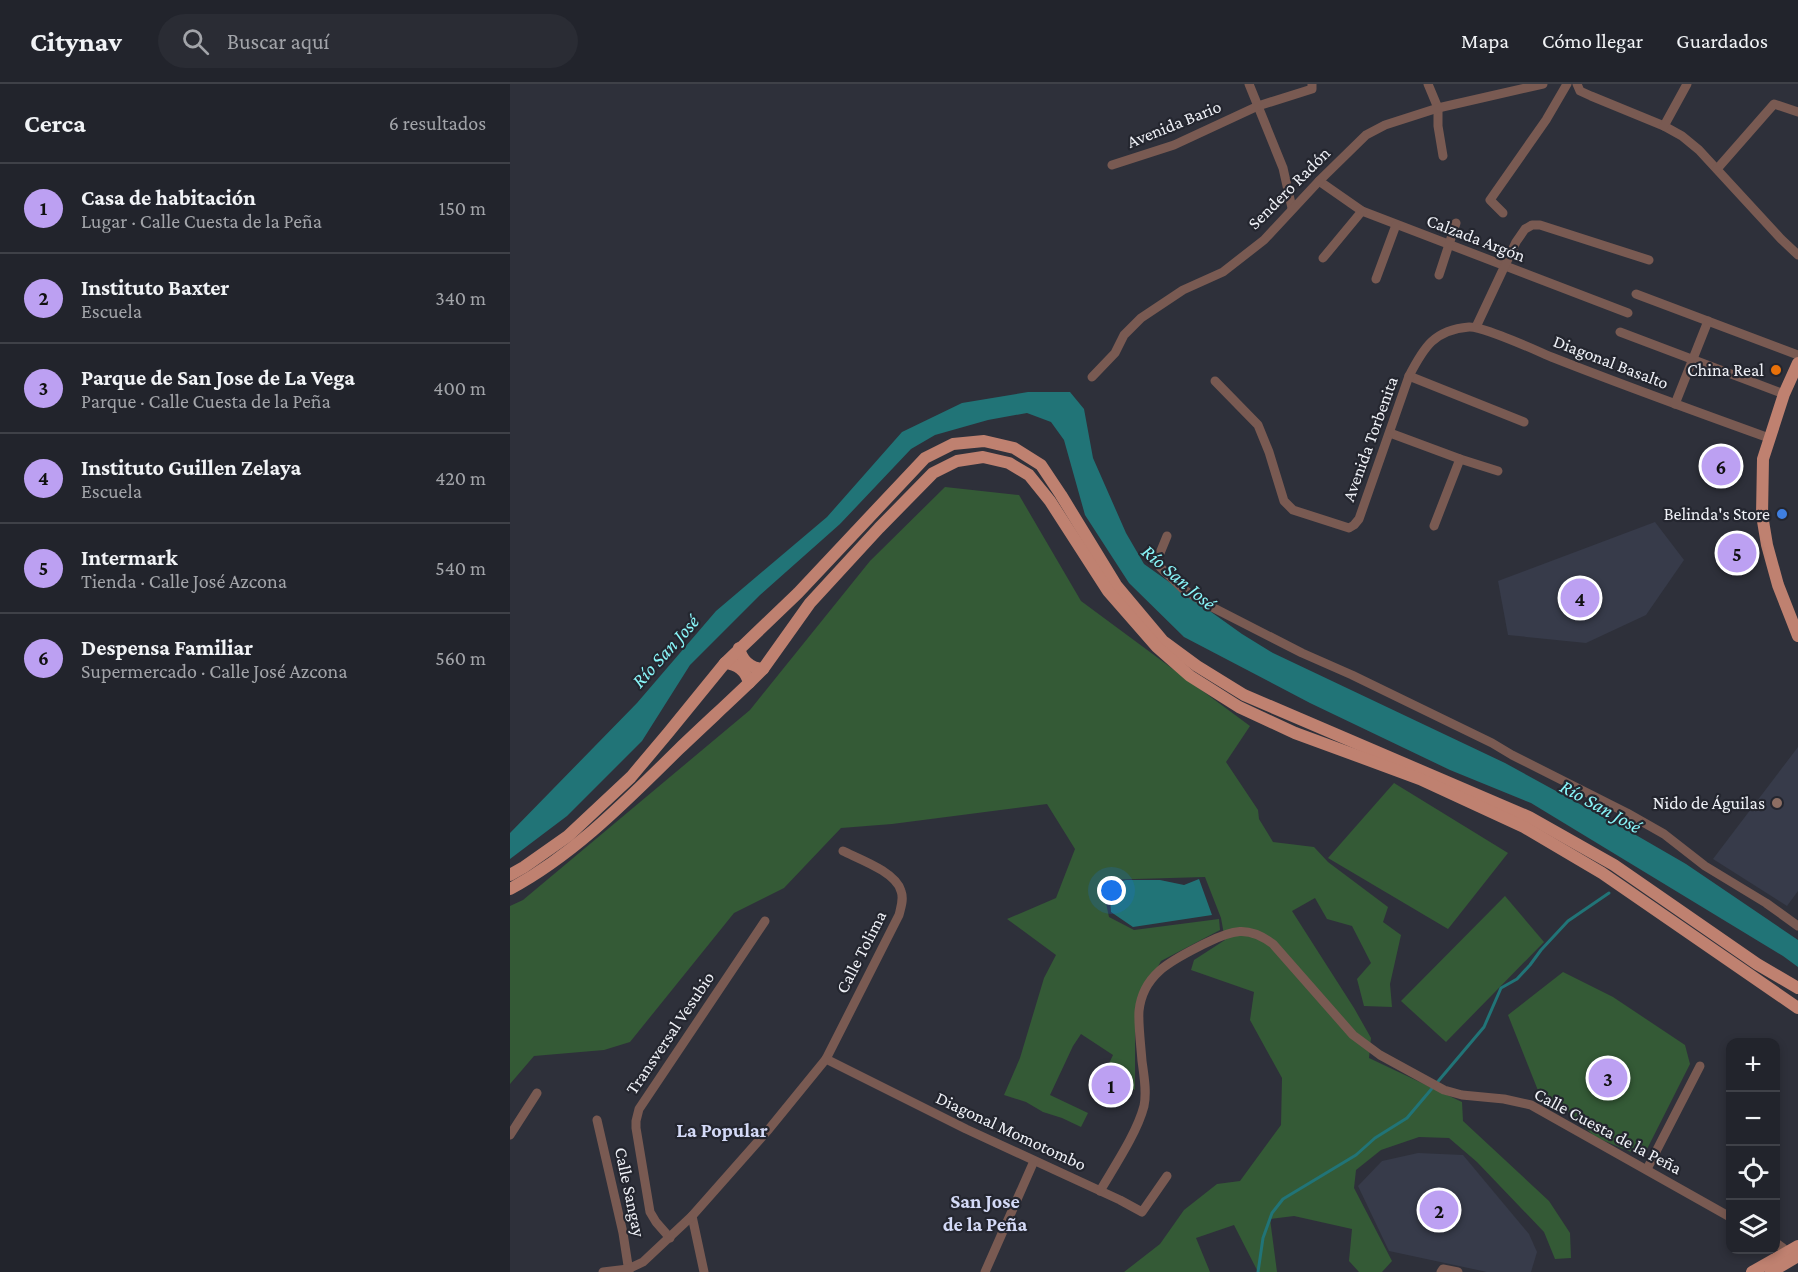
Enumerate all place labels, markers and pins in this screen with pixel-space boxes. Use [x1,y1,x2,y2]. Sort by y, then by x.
place label: China Real [1687,360,1764,380]
marker: China Real [1769,363,1783,377]
pin: 6 [1702,444,1740,488]
place label: Belinda's Store [1664,504,1770,524]
marker: Belinda's Store [1775,507,1789,521]
pin: 5 [1718,530,1756,576]
pin: 4 [1560,576,1600,620]
place label: Nido de Águilas [1653,793,1765,813]
marker: Nido de Águilas [1770,796,1784,810]
pin: 3 [1588,1056,1628,1100]
pin: 1 [1092,1062,1130,1108]
pin: 2 [1420,1188,1458,1232]

